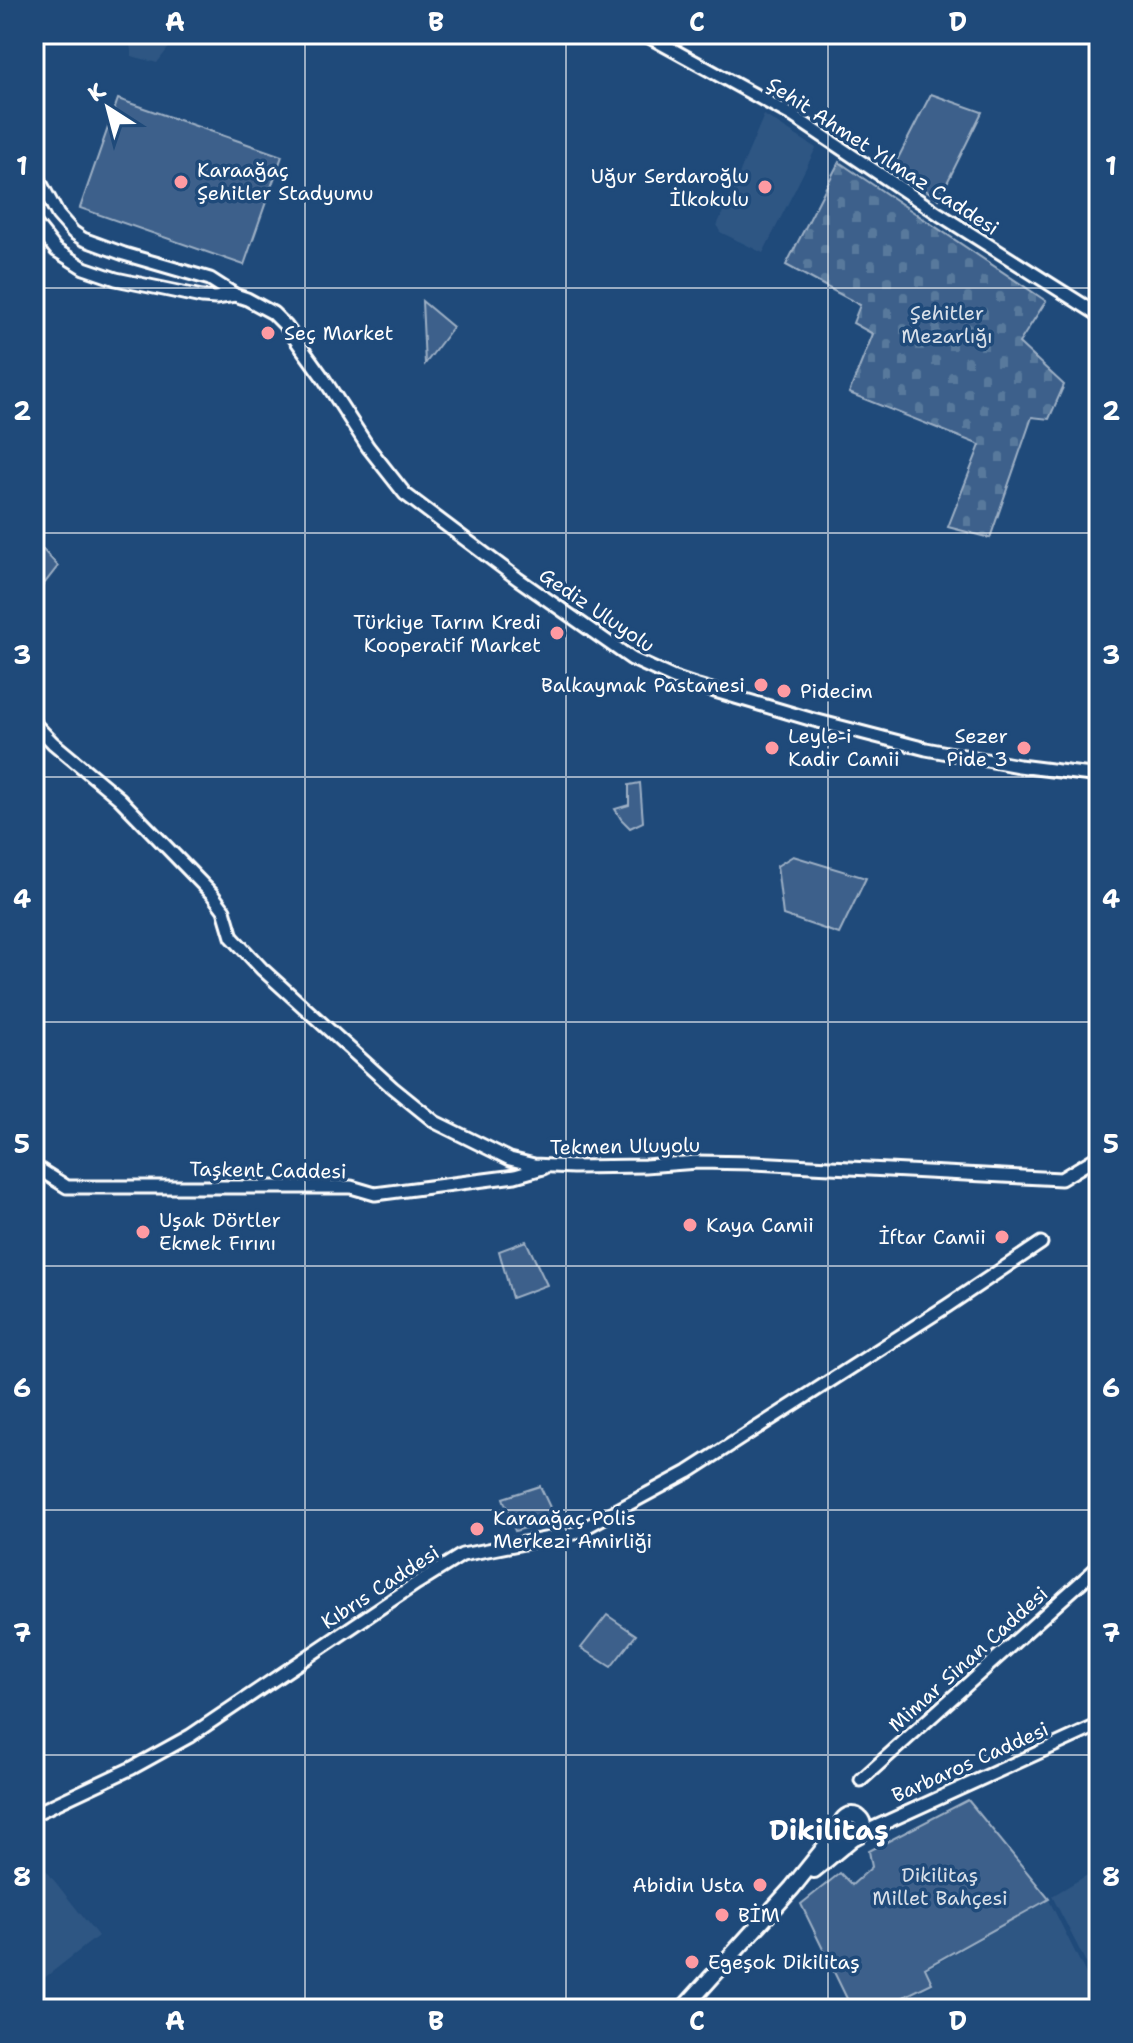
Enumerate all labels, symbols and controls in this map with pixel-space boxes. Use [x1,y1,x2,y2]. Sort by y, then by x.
text: A [165,4,185,39]
text: B [428,4,444,39]
text: C [689,4,705,39]
text: D [949,4,967,39]
north arrow [68,68,148,148]
street label: Şehit Ahmet Yılmaz Caddesi [762,71,1004,241]
text: K [82,76,111,108]
text: 1 [16,148,28,183]
text: 1 [1105,148,1117,183]
place label: Karaağaç Şehitler Stadyumu [197,157,374,206]
place label: Uğur Serdaroğlu İlkokulu [591,163,749,212]
marker: Karaağaç Şehitler Stadyumu [172,173,190,191]
marker: Uğur Serdaroğlu İlkokulu [756,178,774,196]
park label: Şehitler Mezarlığı [901,300,993,349]
place label: Seç Market [284,320,394,346]
marker: Seç Market [259,324,277,342]
text: 2 [13,393,31,428]
text: 2 [1102,393,1120,428]
street label: Gediz Uluyolu [534,562,660,658]
place label: Türkiye Tarım Kredi Kooperatif Market [353,609,541,658]
marker: Türkiye Tarım Kredi Kooperatif Market [548,624,566,642]
text: 3 [13,637,31,672]
text: 3 [1102,637,1120,672]
place label: Balkaymak Pastanesi [541,672,745,698]
marker: Balkaymak Pastanesi [752,676,770,694]
place label: Pidecim [800,678,873,704]
marker: Pidecim [775,682,793,700]
place label: Leyle-i Kadir Camii [788,723,900,772]
place label: Sezer Pide 3 [946,723,1008,772]
marker: Leyle-i Kadir Camii [763,739,781,757]
marker: Sezer Pide 3 [1015,739,1033,757]
text: 4 [13,881,31,916]
text: 4 [1102,881,1120,916]
text: 5 [14,1126,30,1161]
text: 5 [1103,1126,1119,1161]
street label: Tekmen Uluyolu [550,1132,700,1160]
street label: Taşkent Caddesi [189,1156,347,1184]
place label: Uşak Dörtler Ekmek Fırını [159,1207,281,1256]
place label: Kaya Camii [706,1212,814,1238]
marker: Kaya Camii [681,1216,699,1234]
marker: Uşak Dörtler Ekmek Fırını [134,1223,152,1241]
place label: İftar Camii [879,1224,986,1250]
marker: İftar Camii [993,1228,1011,1246]
text: 6 [13,1370,31,1405]
text: 6 [1102,1370,1120,1405]
place label: Karaağaç Polis Merkezi Amirliği [493,1505,652,1554]
marker: Karaağaç Polis Merkezi Amirliği [468,1520,486,1538]
street label: Kıbrıs Caddesi [316,1539,444,1635]
street label: Mimar Sinan Caddesi [883,1580,1053,1738]
text: 7 [13,1615,31,1650]
text: 7 [1102,1615,1120,1650]
street label: Barbaros Caddesi [888,1716,1052,1808]
district label: Dikilitaş [769,1811,889,1849]
text: 8 [13,1859,31,1894]
text: 8 [1102,1859,1120,1894]
park label: Dikilitaş Millet Bahçesi [872,1862,1008,1911]
place label: Abidin Usta [632,1872,745,1898]
marker: Abidin Usta [751,1876,769,1894]
place label: BİM [738,1902,780,1928]
marker: BİM [713,1906,731,1924]
place label: Egeşok Dikilitaş [708,1949,860,1975]
marker: Egeşok Dikilitaş [683,1953,701,1971]
text: A [165,2003,185,2038]
text: B [428,2003,444,2038]
text: C [689,2003,705,2038]
text: D [949,2003,967,2038]

